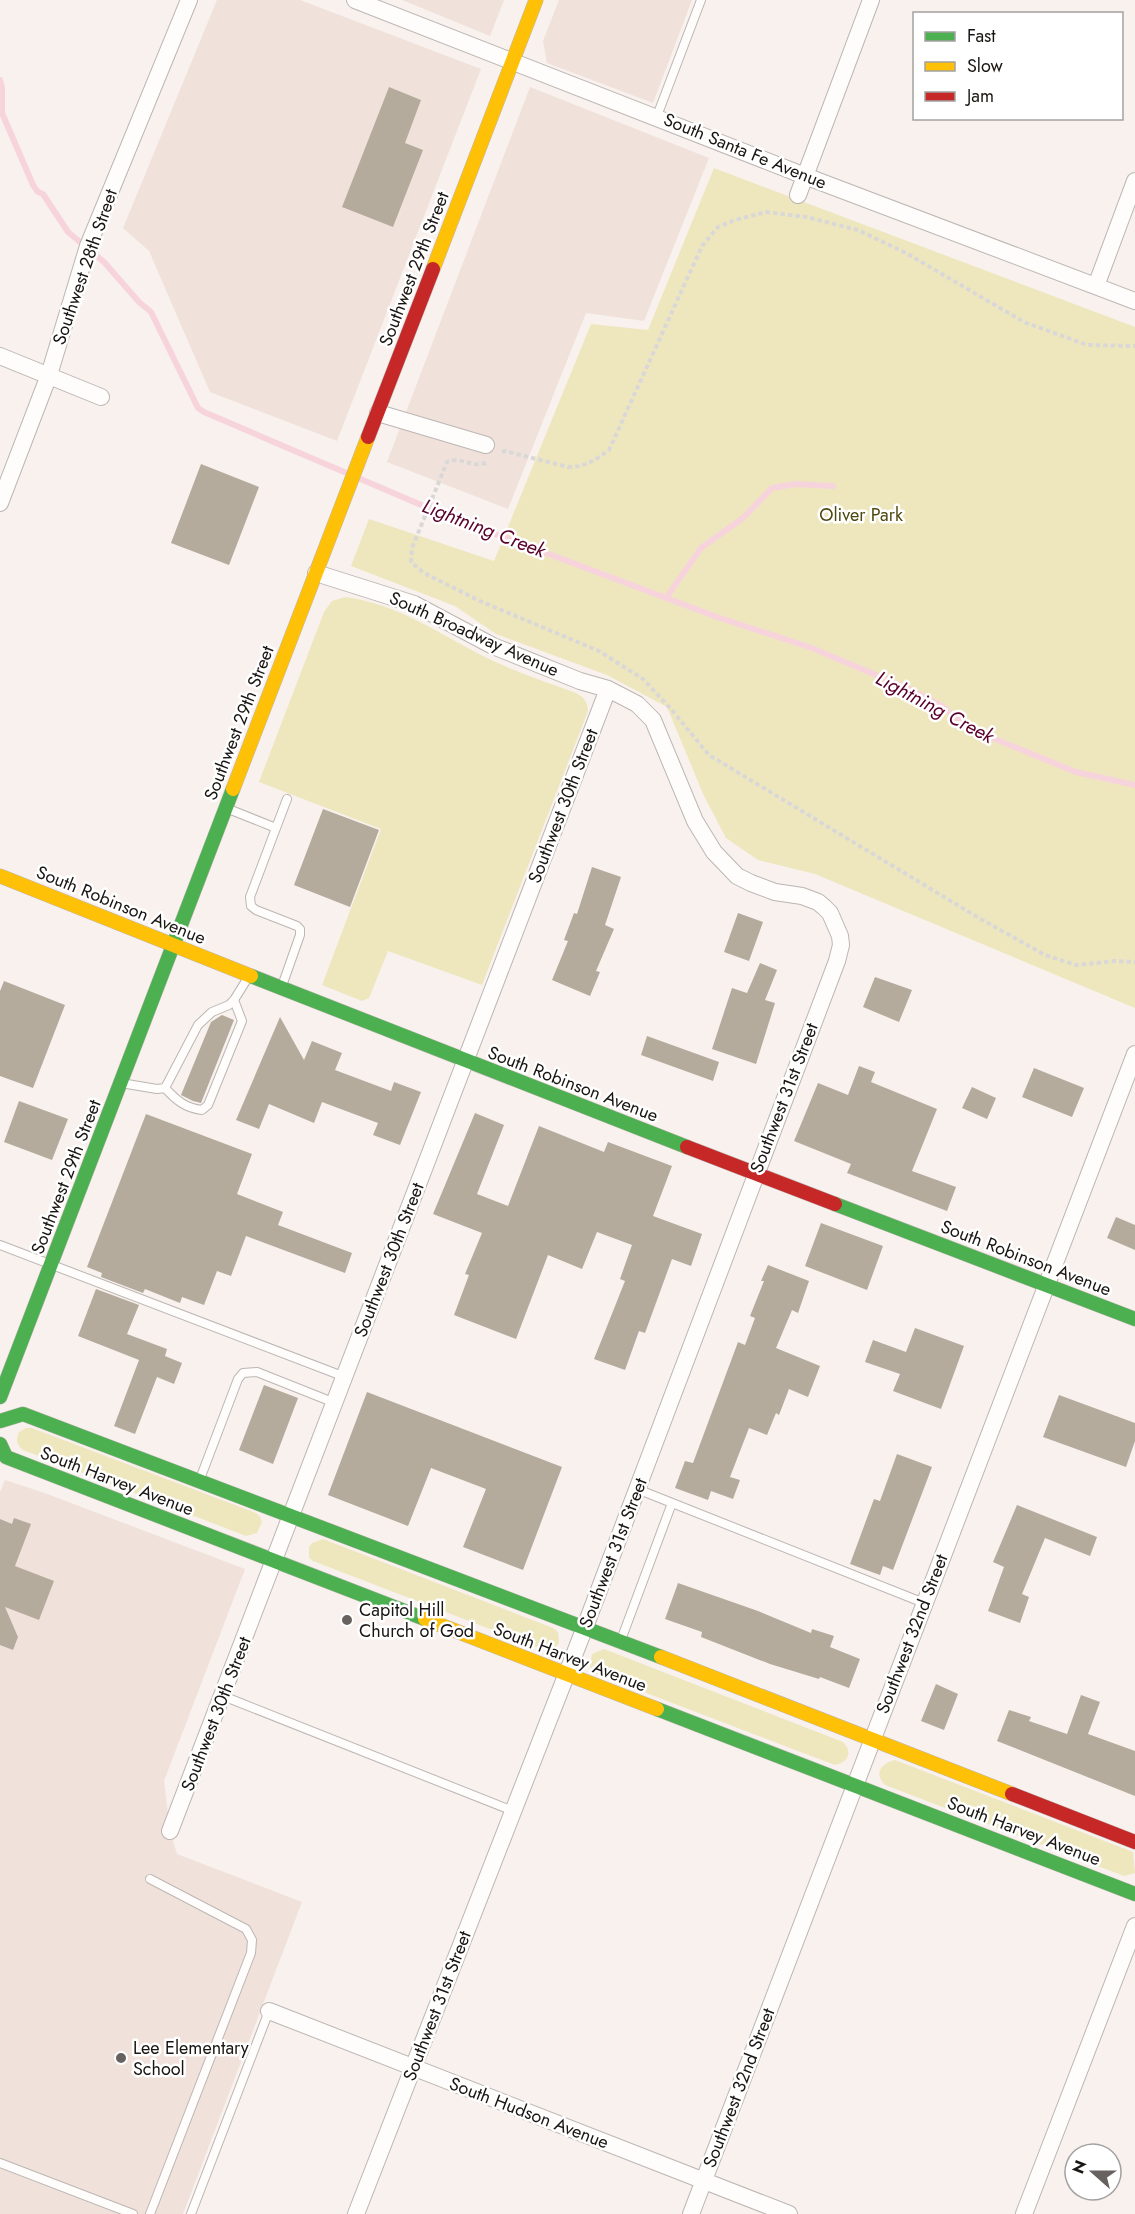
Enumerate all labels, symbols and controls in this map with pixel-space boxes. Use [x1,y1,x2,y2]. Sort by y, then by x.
legend [913,12,1123,120]
text: Fast [967,23,996,49]
text: Slow [967,53,1004,79]
text: Jam [965,83,994,109]
street label: South Santa Fe Avenue [660,106,830,196]
street label: Southwest 28th Street [46,185,124,348]
street label: Southwest 29th Street [373,187,456,350]
water label: Lightning Creek [418,492,551,566]
park label: Oliver Park [819,502,903,528]
street label: South Broadway Avenue [385,585,563,683]
street label: Southwest 29th Street [198,641,281,804]
water label: Lightning Creek [870,664,1000,752]
street label: Southwest 30th Street [522,724,605,887]
street label: South Robinson Avenue [32,859,210,951]
street label: Southwest 31st Street [743,1019,825,1177]
street label: South Robinson Avenue [484,1039,662,1129]
street label: Southwest 29th Street [25,1095,108,1258]
street label: Southwest 30th Street [348,1178,431,1341]
street label: South Robinson Avenue [937,1213,1115,1303]
street label: South Harvey Avenue [36,1440,198,1522]
street label: Southwest 31st Street [572,1474,654,1632]
street label: Southwest 32nd Street [870,1550,955,1718]
place label: Capitol Hill Church of God [359,1597,474,1644]
marker: Capitol Hill Church of God [340,1613,354,1627]
street label: South Harvey Avenue [489,1616,651,1698]
street label: Southwest 30th Street [175,1632,258,1795]
street label: South Harvey Avenue [943,1790,1105,1872]
street label: Southwest 31st Street [396,1927,478,2085]
street label: Southwest 32nd Street [697,2004,782,2172]
place label: Lee Elementary School [133,2035,249,2082]
marker: Lee Elementary School [114,2051,128,2065]
street label: South Hudson Avenue [445,2071,613,2155]
north arrow [1063,2142,1123,2202]
text: N [1066,2157,1092,2177]

